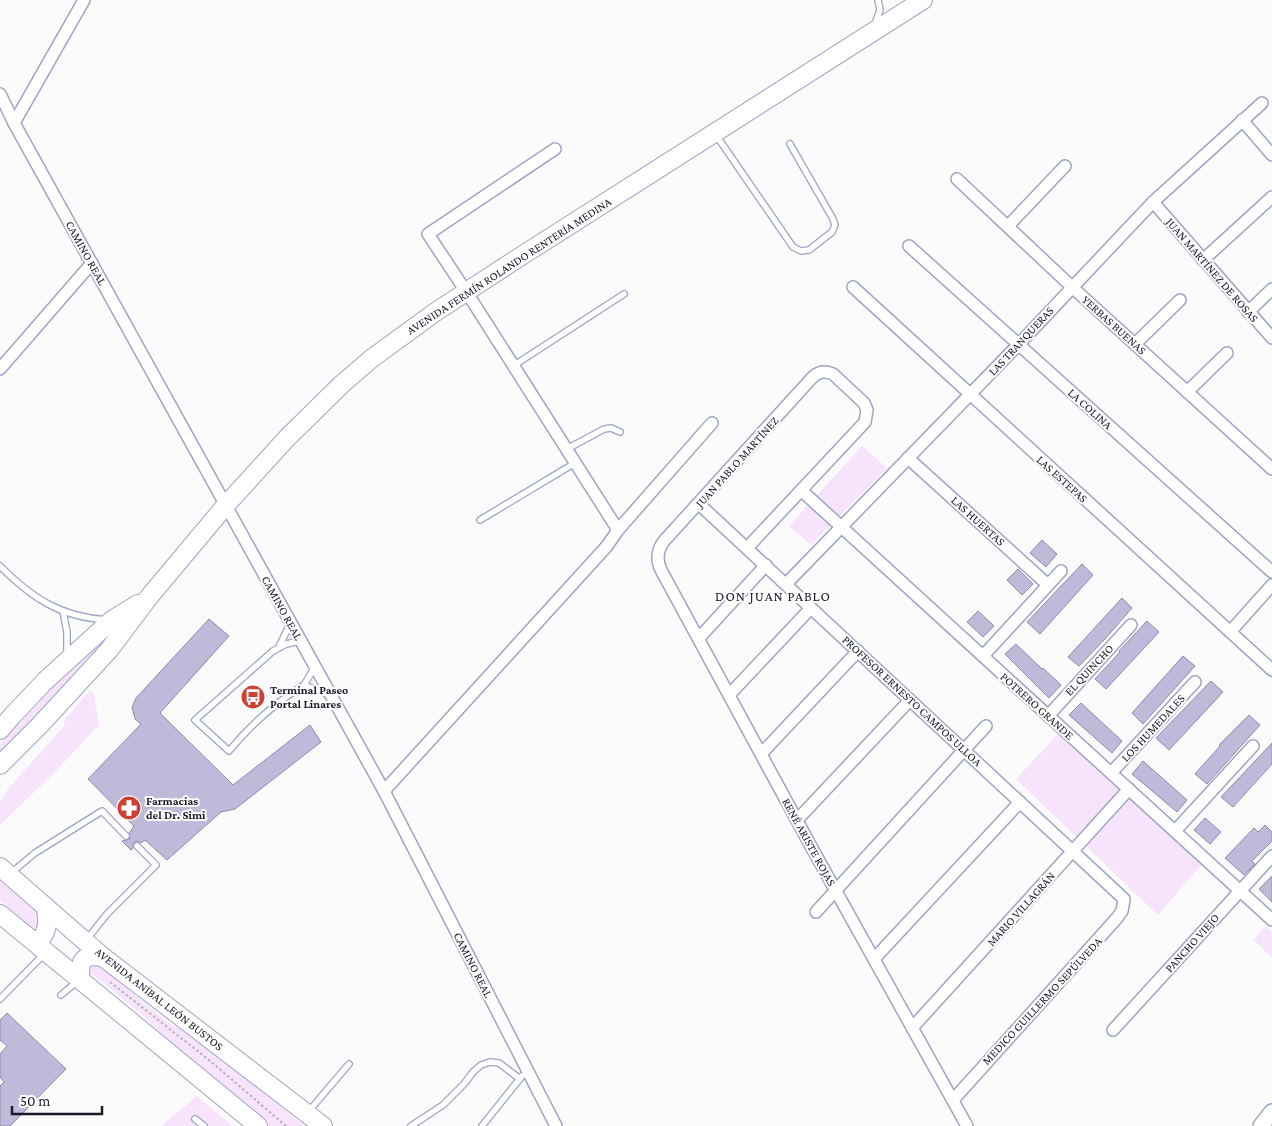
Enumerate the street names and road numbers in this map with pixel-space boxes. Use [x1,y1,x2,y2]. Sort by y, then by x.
street label: AVENIDA FERMÍN ROLANDO RENTERÍA MEDINA [404,194,614,338]
street label: JUAN MARTÍNEZ DE ROSAS [1162,214,1261,325]
street label: CAMINO REAL [63,218,109,288]
street label: YERBAS BUENAS [1079,292,1149,358]
street label: LAS TRANQUERAS [985,303,1057,378]
street label: LA COLINA [1065,386,1115,433]
street label: JUAN PABLO MARTÍNEZ [692,414,781,511]
street label: LAS ESTEPAS [1034,452,1091,506]
street label: LAS HUERTAS [948,493,1008,549]
street label: CAMINO REAL [259,573,305,643]
street label: PROFESOR ERNESTO CAMPOS ULLOA [839,633,985,770]
street label: EL QUINCHO [1062,641,1116,699]
street label: POTRERO GRANDE [998,669,1077,743]
street label: LOS HUMEDALES [1118,691,1188,765]
street label: RENÉ ARISTE ROJAS [779,796,839,889]
street label: MARIO VILLAGRÁN [984,869,1058,949]
street label: PANCHO VIEJO [1162,911,1222,975]
street label: CAMINO REAL [451,930,495,1000]
street label: MEDICO GUILLERMO SEPÚLVEDA [979,934,1105,1068]
street label: AVENIDA ANÍBAL LEÓN BUSTOS [92,945,226,1054]

